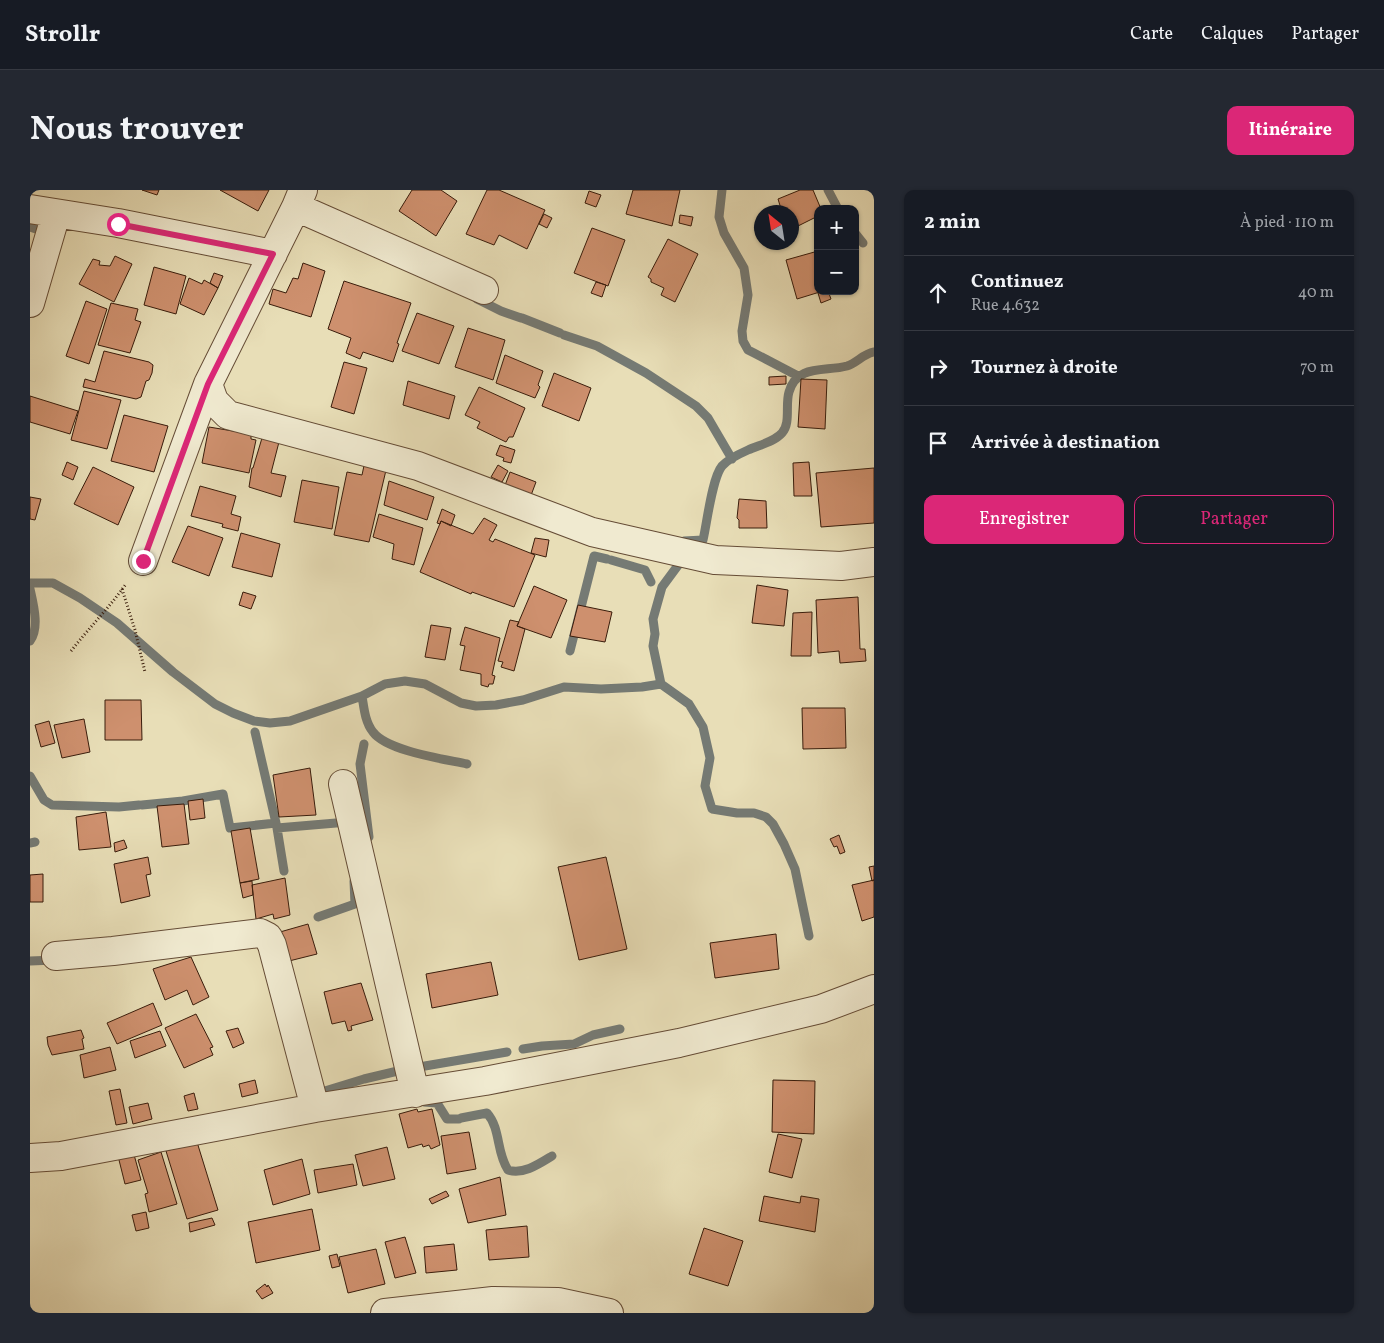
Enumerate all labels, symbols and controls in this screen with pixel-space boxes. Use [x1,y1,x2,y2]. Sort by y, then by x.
text: Strollr [25,18,100,52]
text: Carte [1130,22,1173,47]
text: Calques [1201,22,1263,47]
text: Partager [1291,22,1359,47]
text: Nous trouver [30,106,244,154]
button: Itinéraire [1227,106,1354,155]
north arrow [754,205,799,250]
map controls [814,205,859,295]
button: + [814,205,859,250]
text: 2 min [924,208,981,237]
text: À pied · 110 m [1240,212,1334,234]
route start [107,213,130,236]
button: − [814,250,859,295]
text: Continuez [971,269,1063,295]
icon: ahead [924,279,952,307]
text: 40 m [1298,282,1334,304]
text: Rue 4.632 [971,295,1040,317]
icon: right [924,354,952,382]
text: Tournez à droite [971,355,1118,381]
text: 70 m [1300,357,1334,379]
icon: arrive [924,429,952,457]
text: Arrivée à destination [971,430,1160,456]
button: Enregistrer [924,495,1124,544]
button: Partager [1134,495,1334,544]
route end [132,550,155,573]

